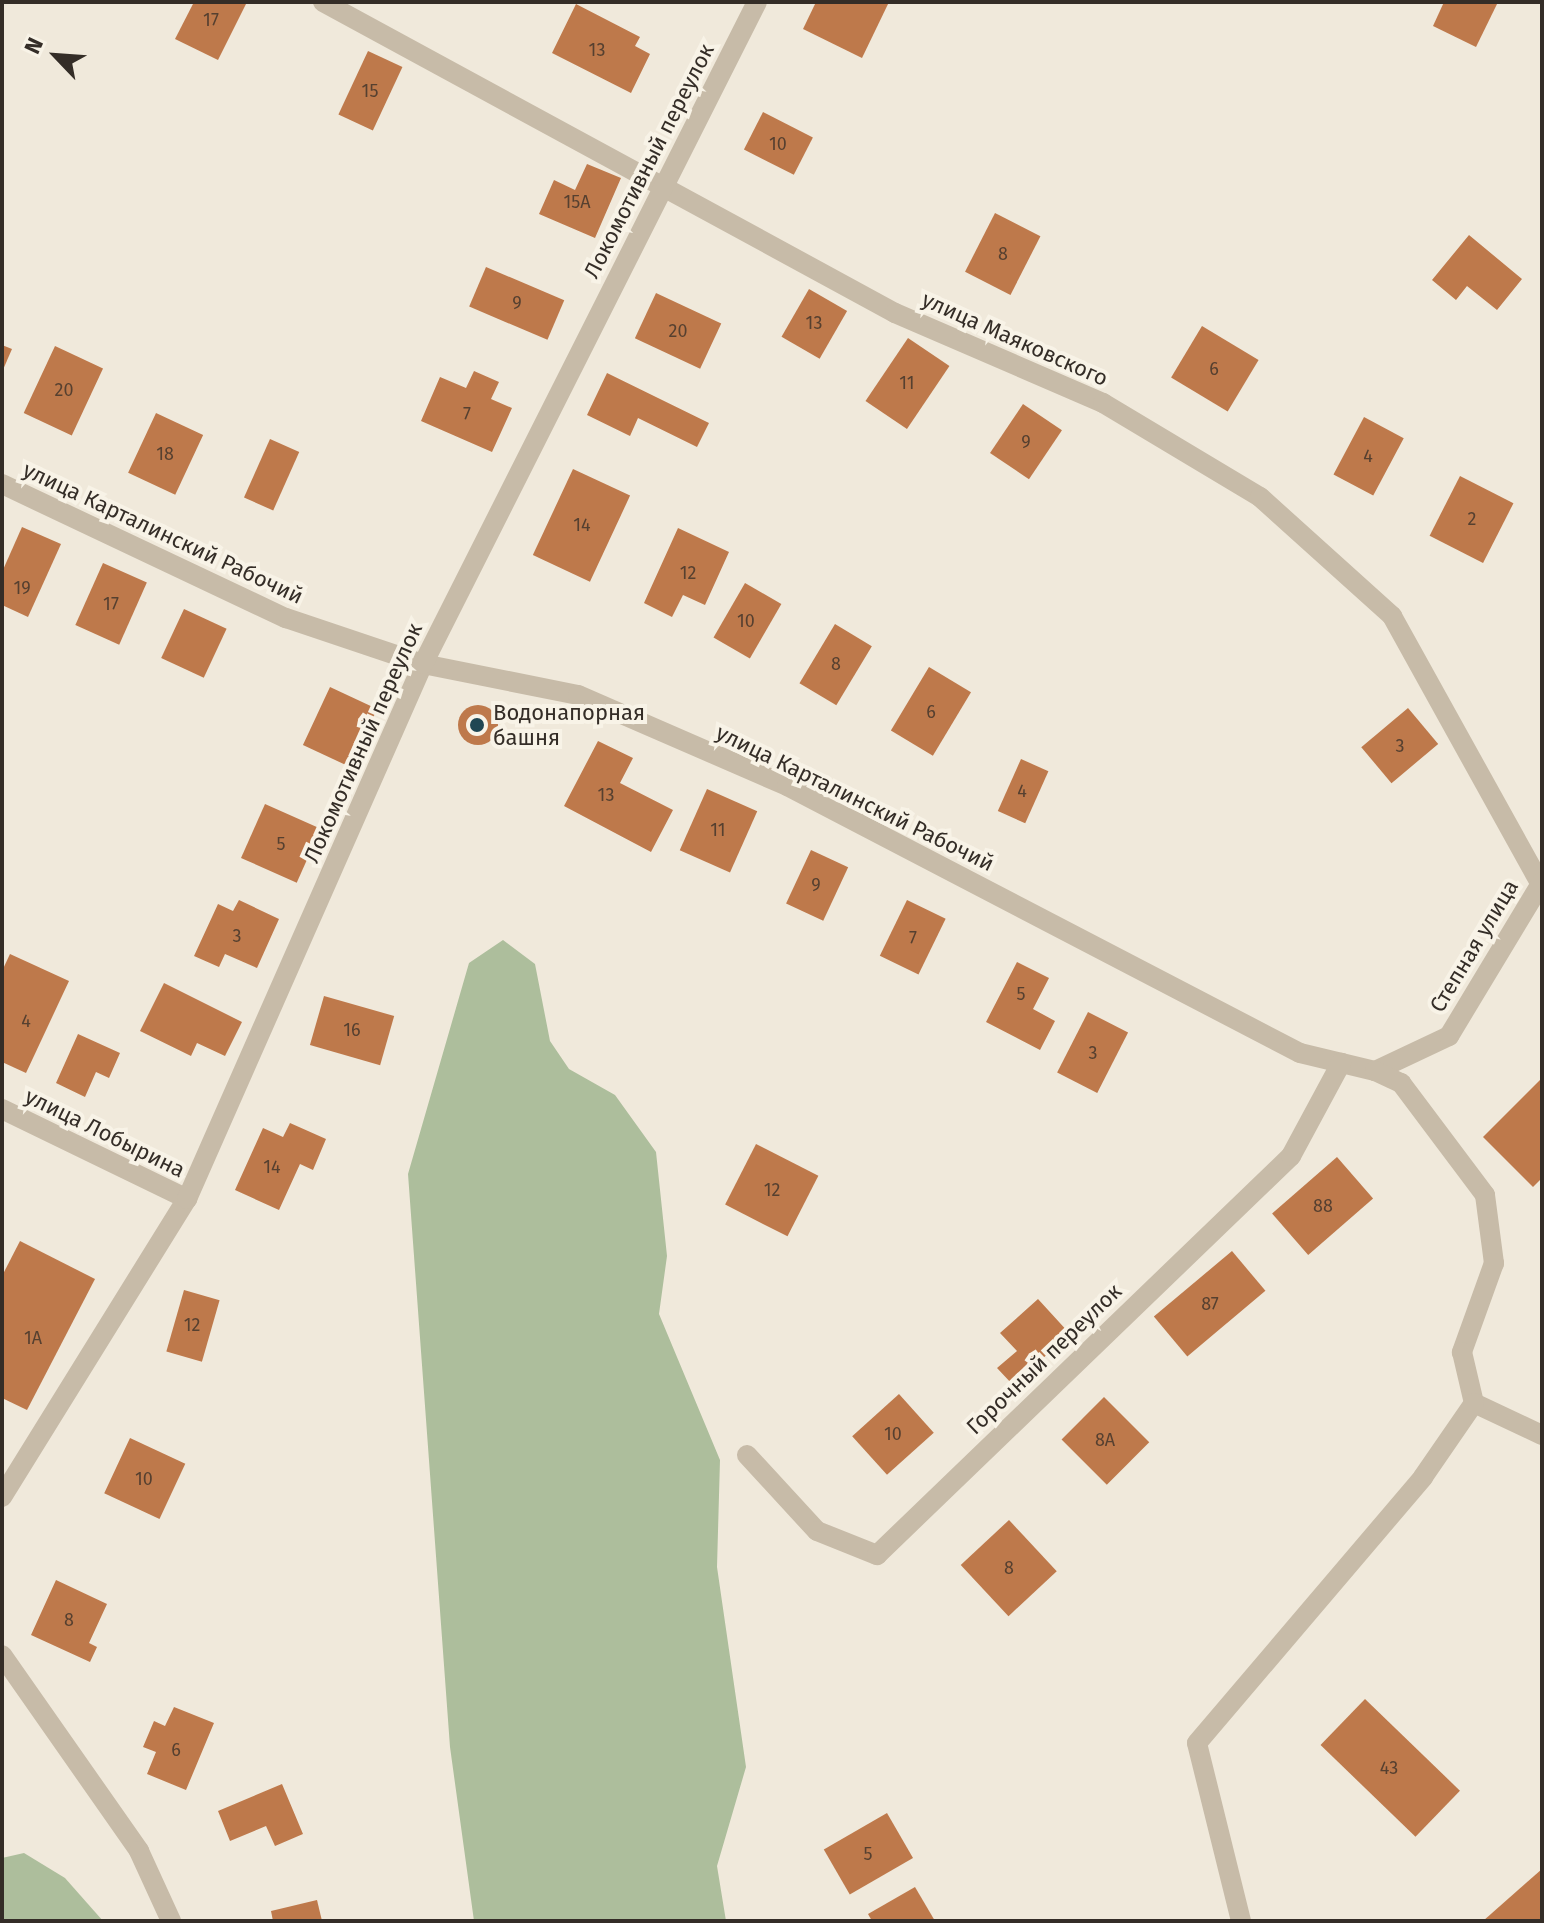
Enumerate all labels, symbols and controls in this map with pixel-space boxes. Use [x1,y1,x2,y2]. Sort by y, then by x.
house number: 17 [203,9,219,31]
north arrow [16,16,96,96]
text: N [18,33,49,58]
street label: Локомотивный переулок [578,39,720,283]
house number: 13 [589,39,605,61]
house number: 15 [362,80,378,102]
house number: 10 [769,133,787,155]
house number: 15А [563,191,591,213]
house number: 8 [998,243,1008,265]
street label: улица Маяковского [918,286,1112,392]
house number: 9 [512,292,522,314]
house number: 13 [806,312,822,334]
house number: 20 [669,320,687,342]
house number: 6 [1209,358,1219,380]
house number: 11 [899,372,915,394]
house number: 20 [55,379,73,401]
house number: 7 [463,403,471,425]
house number: 9 [1021,431,1031,453]
house number: 18 [156,443,174,465]
house number: 4 [1363,445,1373,467]
street label: улица Карталинский Рабочий [19,456,307,610]
house number: 2 [1468,508,1476,530]
house number: 14 [573,514,591,536]
house number: 12 [680,562,696,584]
house number: 19 [13,577,31,599]
house number: 17 [103,593,119,615]
house number: 10 [737,610,755,632]
street label: Локомотивный переулок [298,619,428,867]
house number: 8 [831,653,841,675]
place label: Водонапорная башня [493,699,645,750]
house number: 6 [926,701,936,723]
marker: Водонапорная башня [468,716,486,734]
street label: улица Карталинский Рабочий [712,719,998,877]
house number: 3 [1396,735,1404,757]
house number: 4 [1017,780,1027,802]
house number: 13 [598,784,614,806]
house number: 11 [710,819,726,841]
house number: 5 [276,833,286,855]
house number: 9 [811,874,821,896]
street label: Степная улица [1424,875,1524,1017]
house number: 3 [233,925,241,947]
house number: 7 [909,927,917,949]
house number: 5 [1016,983,1026,1005]
house number: 4 [21,1010,31,1032]
house number: 16 [343,1019,361,1041]
house number: 3 [1089,1042,1097,1064]
street label: улица Лобырина [21,1083,189,1183]
house number: 14 [263,1156,281,1178]
house number: 12 [764,1179,780,1201]
house number: 88 [1313,1195,1333,1217]
street label: Горочный переулок [961,1278,1127,1440]
house number: 87 [1201,1293,1219,1315]
house number: 12 [184,1314,200,1336]
house number: 1А [24,1327,42,1349]
house number: 10 [884,1423,902,1445]
house number: 8А [1095,1429,1115,1451]
house number: 10 [135,1468,153,1490]
house number: 8 [1004,1557,1014,1579]
house number: 8 [64,1609,74,1631]
house number: 6 [171,1739,181,1761]
house number: 43 [1380,1757,1398,1779]
house number: 5 [863,1843,873,1865]

